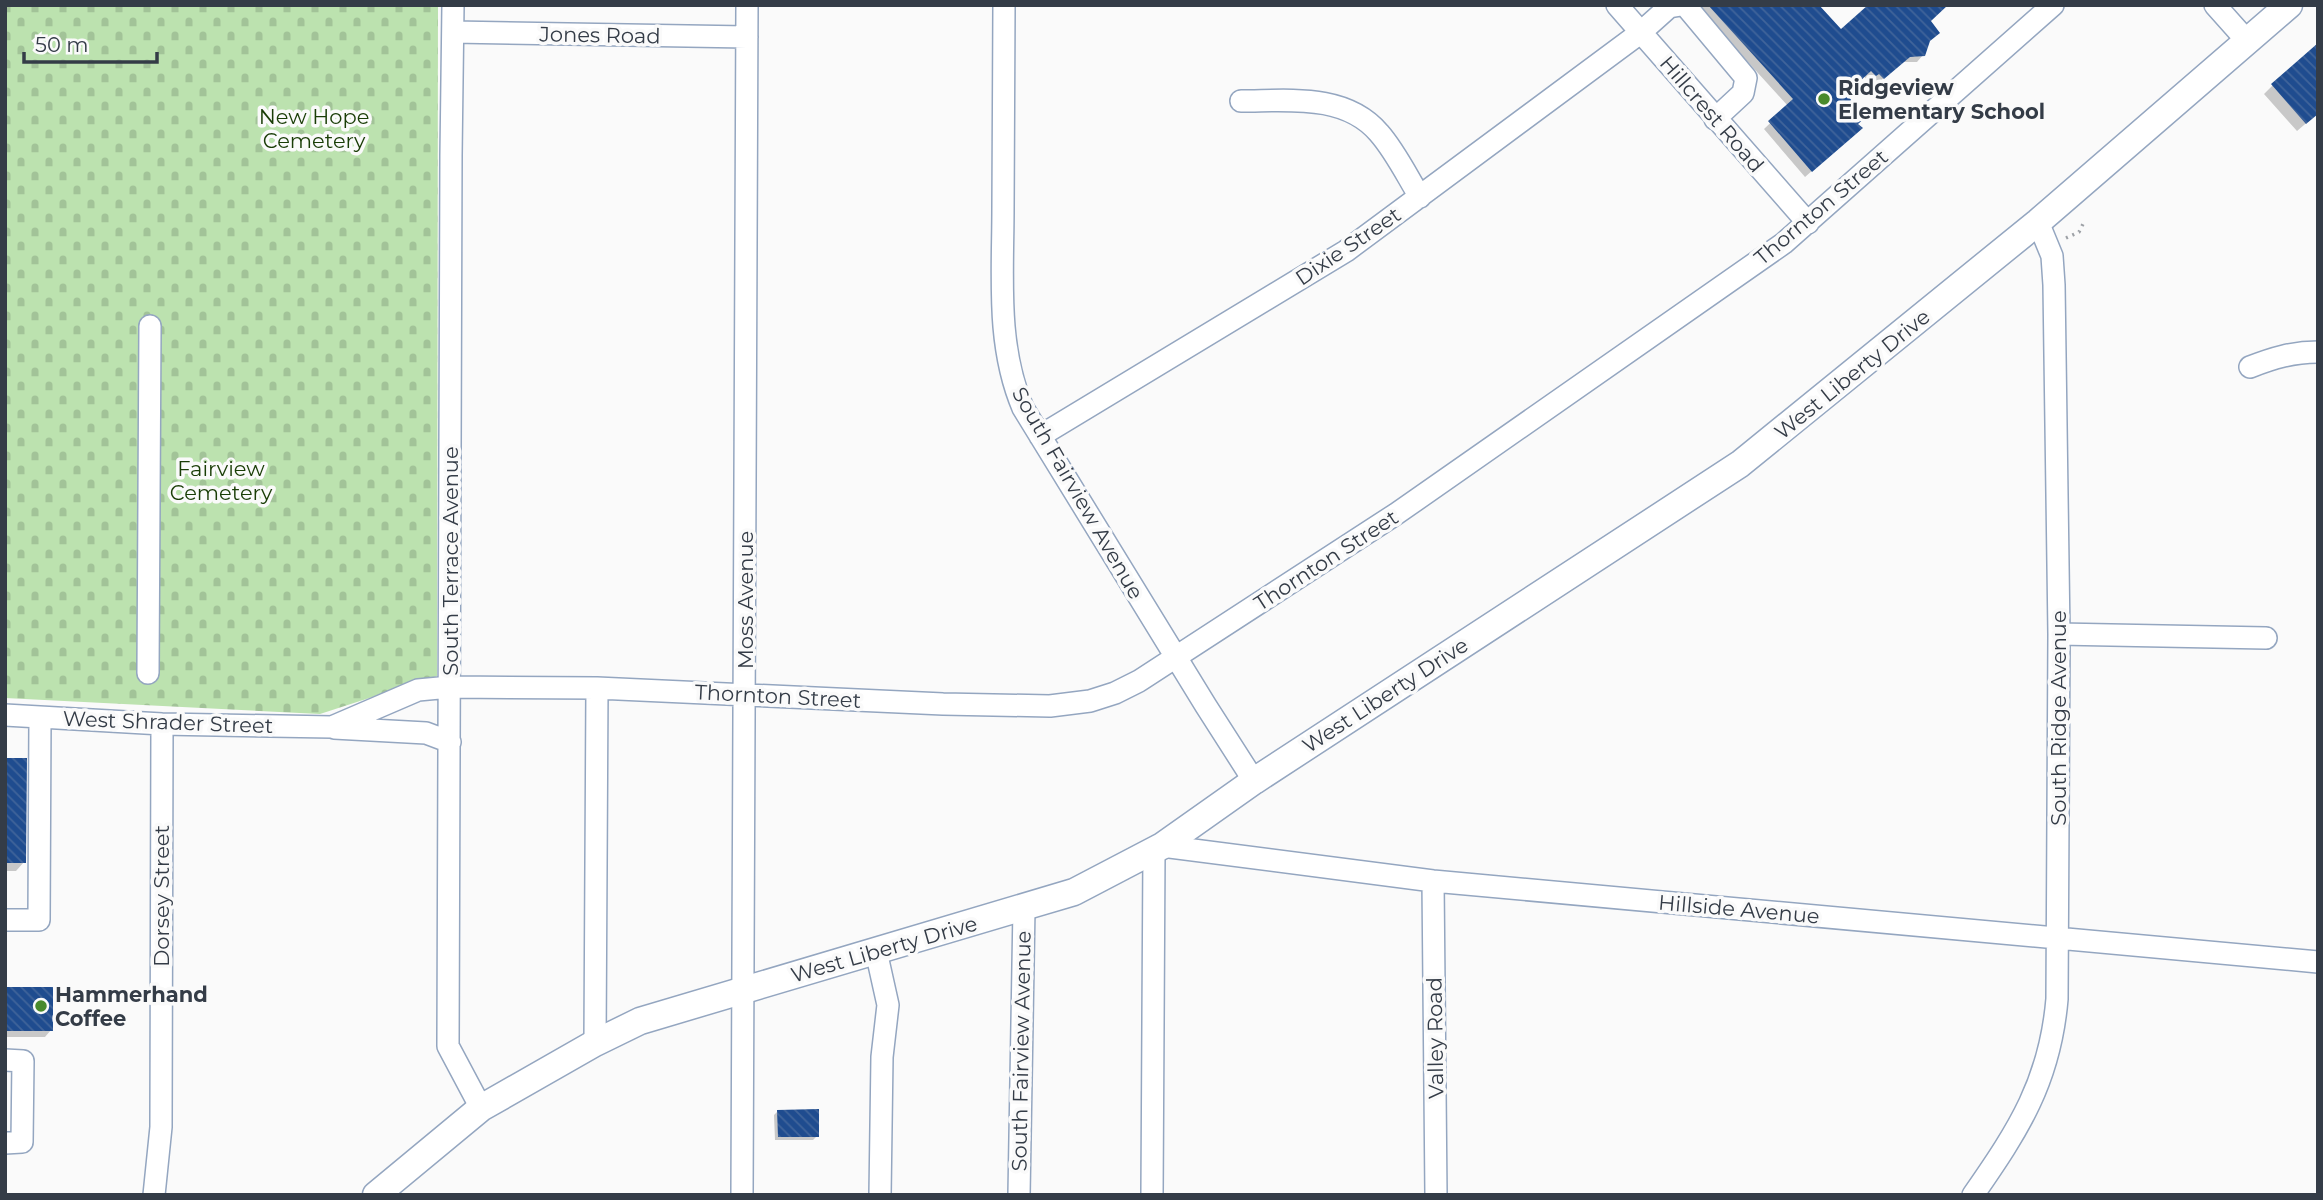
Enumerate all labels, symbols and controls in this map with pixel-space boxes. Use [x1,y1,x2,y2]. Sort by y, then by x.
scale bar [24,21,158,65]
street label: Jones Road [538,21,661,49]
text: 50 m [35,32,89,57]
street label: Hillcrest Road [1655,51,1769,177]
place label: Ridgeview Elementary School [1838,75,2045,124]
marker: Ridgeview Elementary School [1816,91,1832,107]
park label: New Hope Cemetery [259,104,369,153]
street label: Thornton Street [1749,144,1893,270]
street label: Dixie Street [1291,202,1405,290]
street label: West Liberty Drive [1769,304,1935,444]
street label: South Fairview Avenue [1007,382,1149,604]
street label: South Terrace Avenue [438,446,463,676]
park label: Fairview Cemetery [170,456,273,505]
street label: Thornton Street [1249,504,1403,616]
street label: Moss Avenue [733,531,758,669]
street label: South Ridge Avenue [2046,610,2071,826]
street label: West Liberty Drive [1297,632,1473,758]
street label: Thornton Street [694,679,862,713]
street label: West Shrader Street [62,706,274,738]
street label: Dorsey Street [149,825,174,967]
street label: Hillside Avenue [1657,890,1821,928]
street label: West Liberty Drive [788,910,980,988]
street label: South Fairview Avenue [1006,930,1036,1172]
street label: Valley Road [1421,977,1449,1099]
place label: Hammerhand Coffee [55,982,208,1031]
marker: Hammerhand Coffee [33,998,49,1014]

